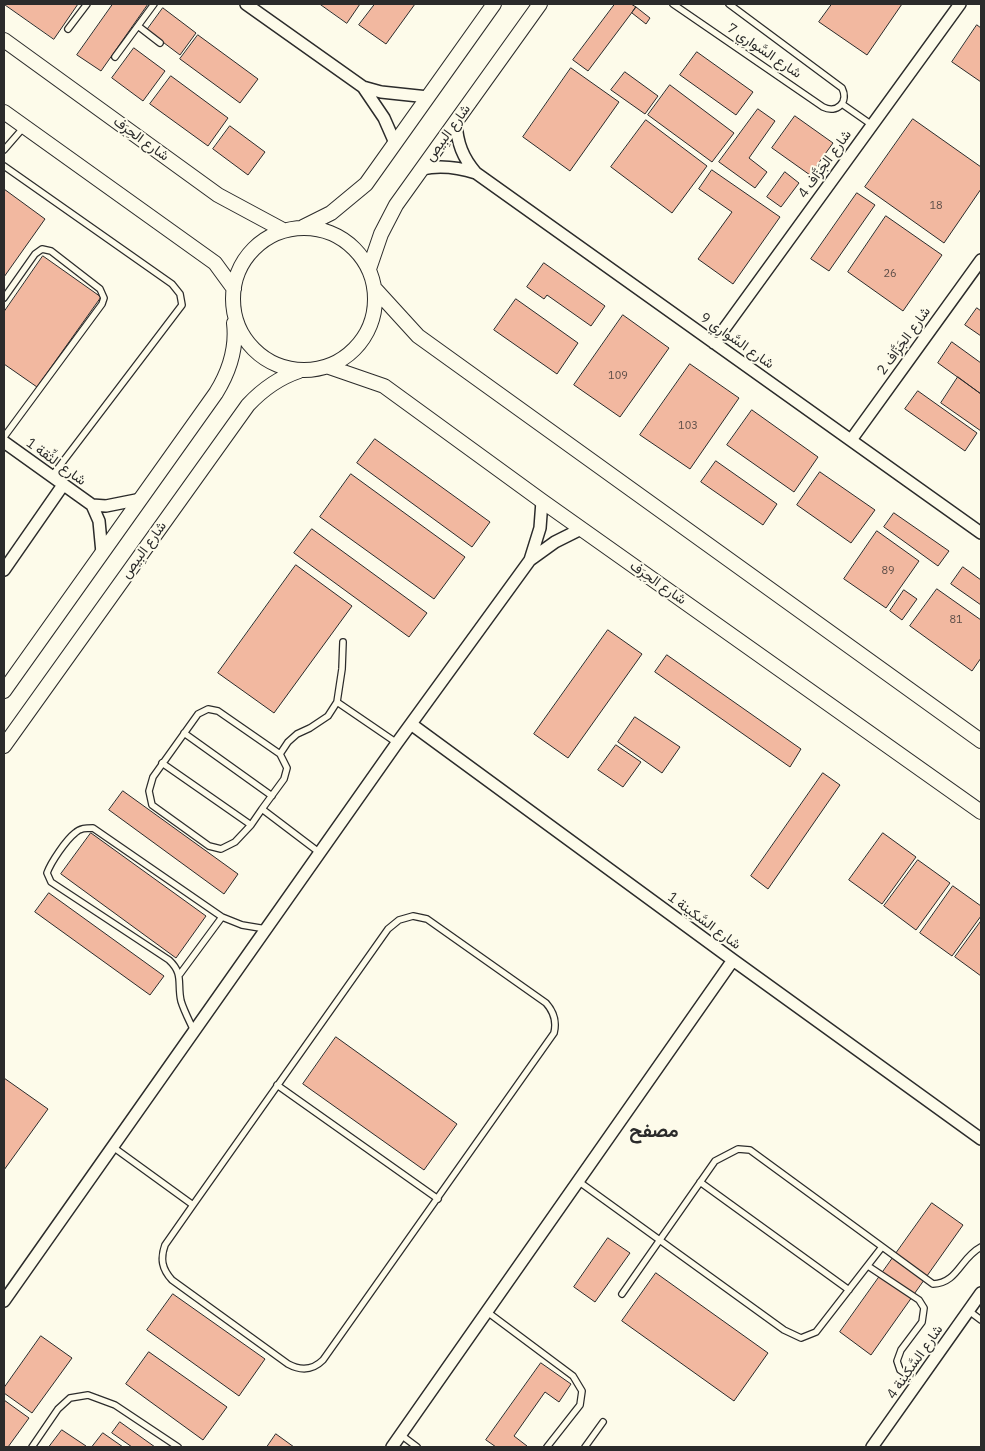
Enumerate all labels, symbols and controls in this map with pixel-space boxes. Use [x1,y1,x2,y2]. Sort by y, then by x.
street label: شارع السَّوارِي 7 [723,20,805,82]
street label: شارع البِيص [422,101,474,165]
street label: شارع الحِرَف [110,113,172,165]
street label: شارع الجَزَّاف 4 [795,127,855,201]
house number: 18 [929,199,943,213]
house number: 26 [883,267,897,281]
street label: شارع الجَزَّاف 2 [874,304,934,378]
street label: شارع السَّوارِي 9 [697,309,777,373]
house number: 109 [608,369,628,383]
house number: 103 [678,419,698,433]
street label: شارع الثِّقة 1 [23,435,89,489]
street label: شارع البِيص [118,518,170,582]
street label: شارع الحِرَف [627,558,689,608]
house number: 89 [881,564,895,578]
house number: 81 [949,613,963,627]
street label: شارع السَّكِينة 1 [664,889,744,953]
district label: مصفح [629,1121,679,1143]
street label: شارع السَّكِينة 4 [883,1322,947,1402]

